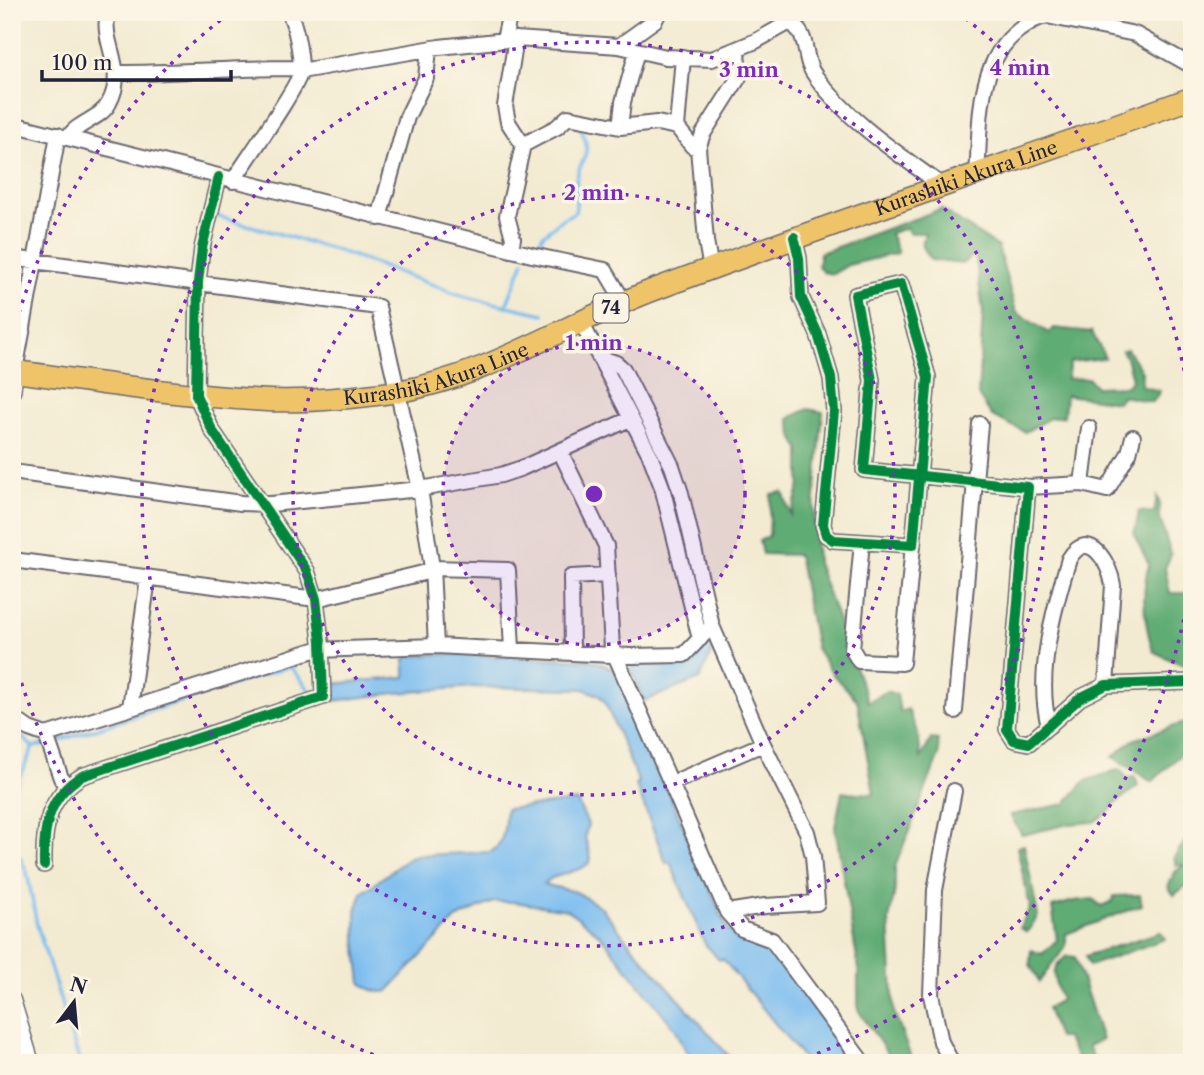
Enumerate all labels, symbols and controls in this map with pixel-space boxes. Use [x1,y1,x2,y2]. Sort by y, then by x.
scale bar [42,38,231,82]
text: 100 m [52,50,113,75]
text: 4 min [990,55,1051,80]
text: 3 min [719,57,780,82]
street label: Kurashiki Akura Line [872,135,1060,220]
text: 2 min [564,180,625,205]
road number: 74 [594,294,628,322]
text: 1 min [565,330,623,355]
street label: Kurashiki Akura Line [342,337,532,410]
centre of rings [582,482,606,506]
north arrow [38,967,108,1036]
text: N [67,973,90,999]

